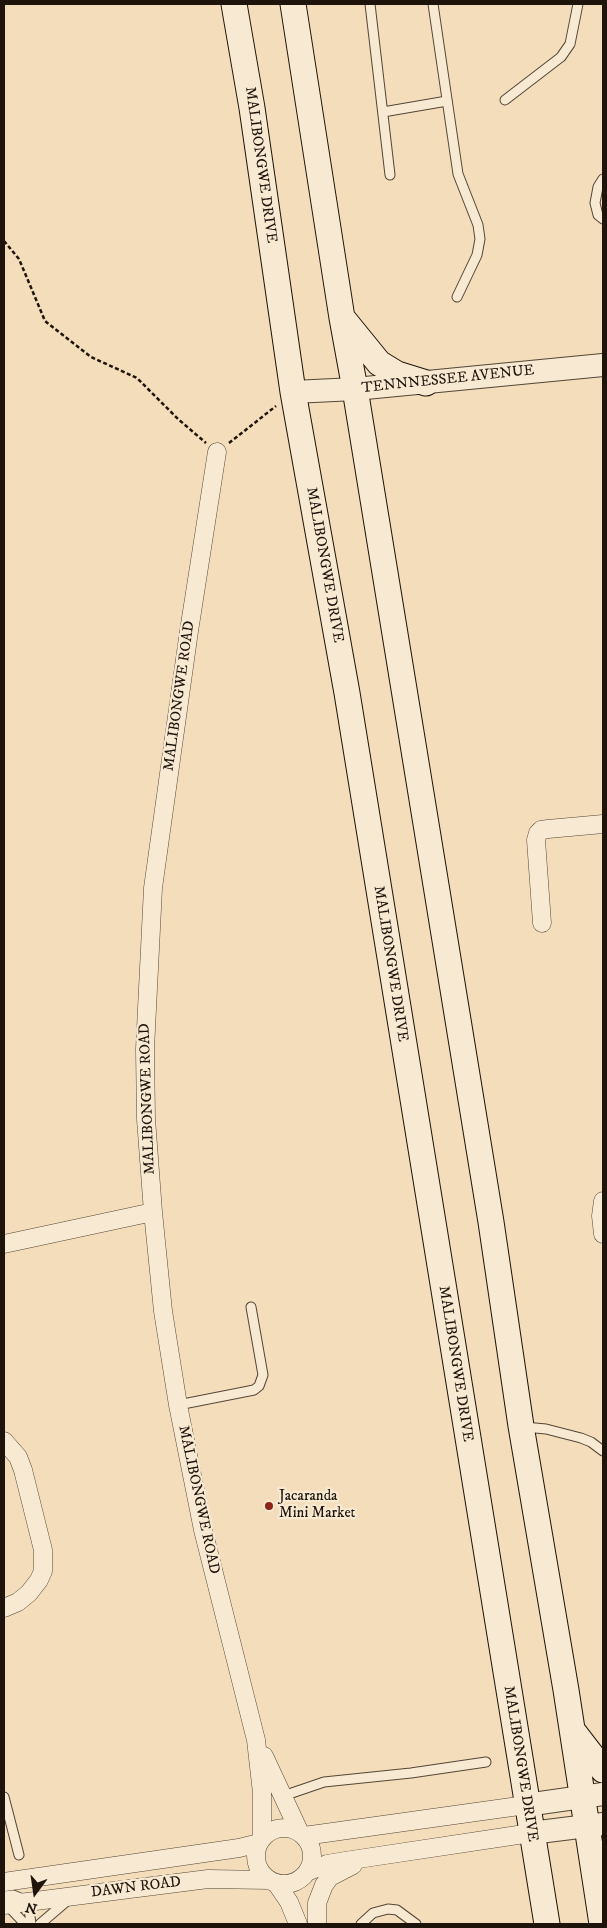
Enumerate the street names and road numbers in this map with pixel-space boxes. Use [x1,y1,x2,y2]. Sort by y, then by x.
street label: MALIBONGWE DRIVE [240,86,280,244]
street label: TENNNESSEE AVENUE [361,362,535,398]
street label: MALIBONGWE DRIVE [301,486,347,644]
street label: MALIBONGWE ROAD [161,620,199,772]
street label: MALIBONGWE DRIVE [369,885,411,1043]
street label: MALIBONGWE ROAD [136,1023,160,1175]
street label: MALIBONGWE DRIVE [434,1285,476,1443]
street label: MALIBONGWE ROAD [173,1424,223,1576]
street label: MALIBONGWE DRIVE [499,1685,541,1843]
street label: DAWN ROAD [90,1874,182,1902]

